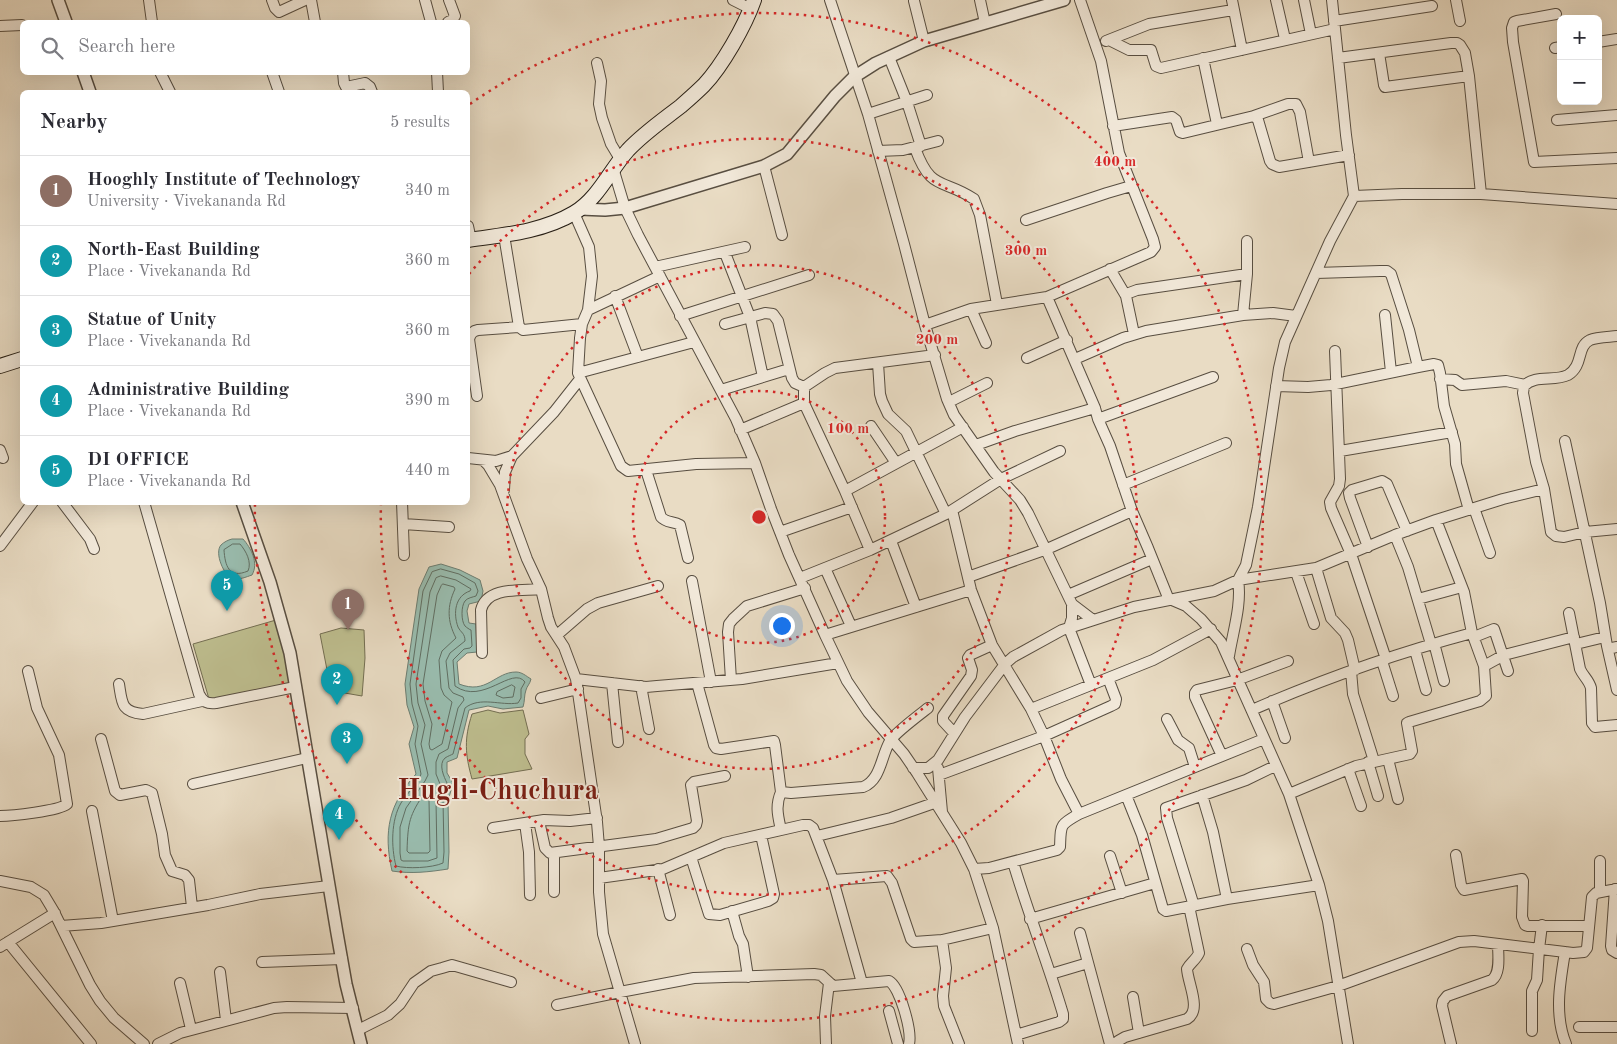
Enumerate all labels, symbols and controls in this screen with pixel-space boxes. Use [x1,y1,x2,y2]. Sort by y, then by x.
map controls [1557,15,1602,105]
button: + [1557,15,1602,60]
search box [20,20,470,75]
icon: search [38,34,66,62]
text: Search here [78,38,175,57]
button: − [1557,60,1602,105]
text: Nearby [40,112,108,133]
text: 5 results [390,115,450,131]
text: 400 m [1094,155,1136,170]
text: Hooghly Institute of Technology [87,171,361,190]
text: 1 [51,183,61,199]
text: 340 m [405,183,450,199]
text: University · Vivekananda Rd [87,194,286,210]
text: North-East Building [87,241,259,260]
text: 300 m [1005,244,1047,259]
text: 2 [51,253,61,269]
text: 360 m [405,253,450,269]
text: Place · Vivekananda Rd [87,264,251,280]
text: Statue of Unity [87,311,217,330]
text: 3 [51,323,61,339]
text: 360 m [405,323,450,339]
text: 200 m [916,333,958,348]
text: Place · Vivekananda Rd [87,334,251,350]
text: Administrative Building [87,381,289,400]
text: 4 [51,393,61,409]
text: 390 m [405,393,450,409]
text: Place · Vivekananda Rd [87,404,251,420]
text: 100 m [827,422,869,437]
text: DI OFFICE [87,451,189,470]
text: 5 [51,463,61,479]
text: 440 m [405,463,450,479]
text: Place · Vivekananda Rd [87,474,251,490]
centre of rings [750,508,768,526]
pin: 5 [211,570,243,611]
pin: 1 [332,589,364,630]
your location [769,613,795,639]
pin: 2 [321,664,353,705]
pin: 3 [331,723,363,764]
district label: Hugli-Chuchura [397,778,599,806]
pin: 4 [323,799,355,840]

